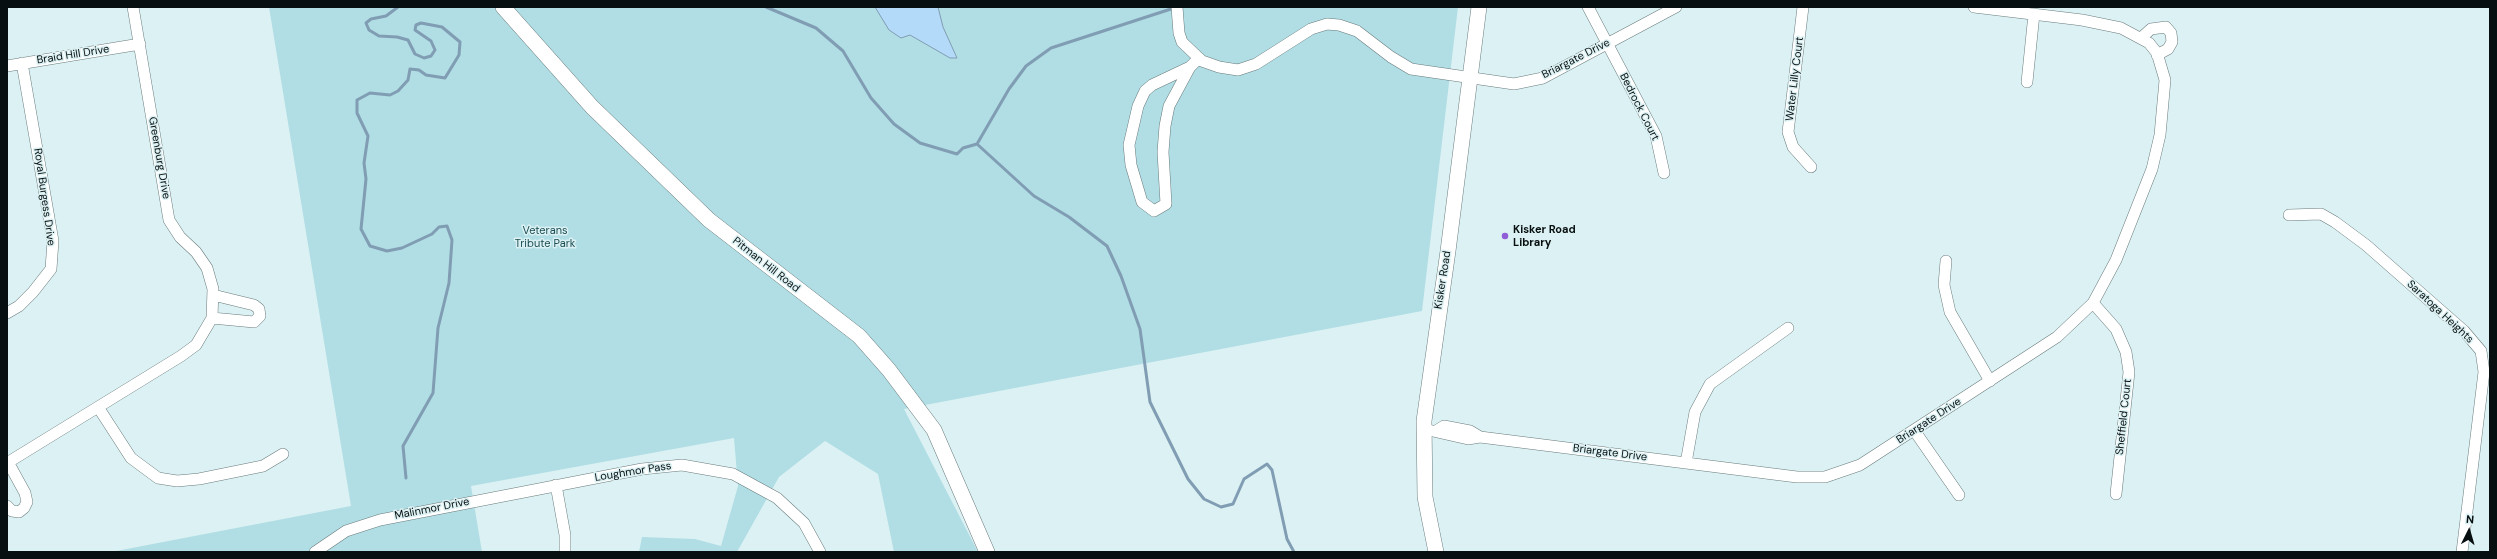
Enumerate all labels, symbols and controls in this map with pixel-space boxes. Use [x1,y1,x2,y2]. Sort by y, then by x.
street label: Briargate Drive [1540,36,1612,82]
street label: Water Lilly Court [1783,36,1807,122]
street label: Braid Hill Drive [36,43,110,67]
street label: Bedrock Court [1616,71,1662,143]
street label: Greenburg Drive [145,116,173,200]
street label: Royal Burgess Drive [31,147,57,247]
place label: Kisker Road Library [1513,223,1576,249]
park label: Veterans Tribute Park [515,224,575,250]
marker: Kisker Road Library [1500,231,1510,241]
street label: Pitman Hill Road [730,235,802,295]
street label: Kisker Road [1432,250,1454,310]
street label: Saratoga Heights [2404,278,2476,346]
street label: Sheffield Court [2113,378,2135,456]
street label: Briargate Drive [1894,395,1964,447]
street label: Briargate Drive [1572,442,1648,464]
street label: Loughmor Pass [594,459,672,485]
street label: Malinmor Drive [393,495,471,523]
north arrow [2449,511,2489,551]
text: N [2465,512,2475,526]

